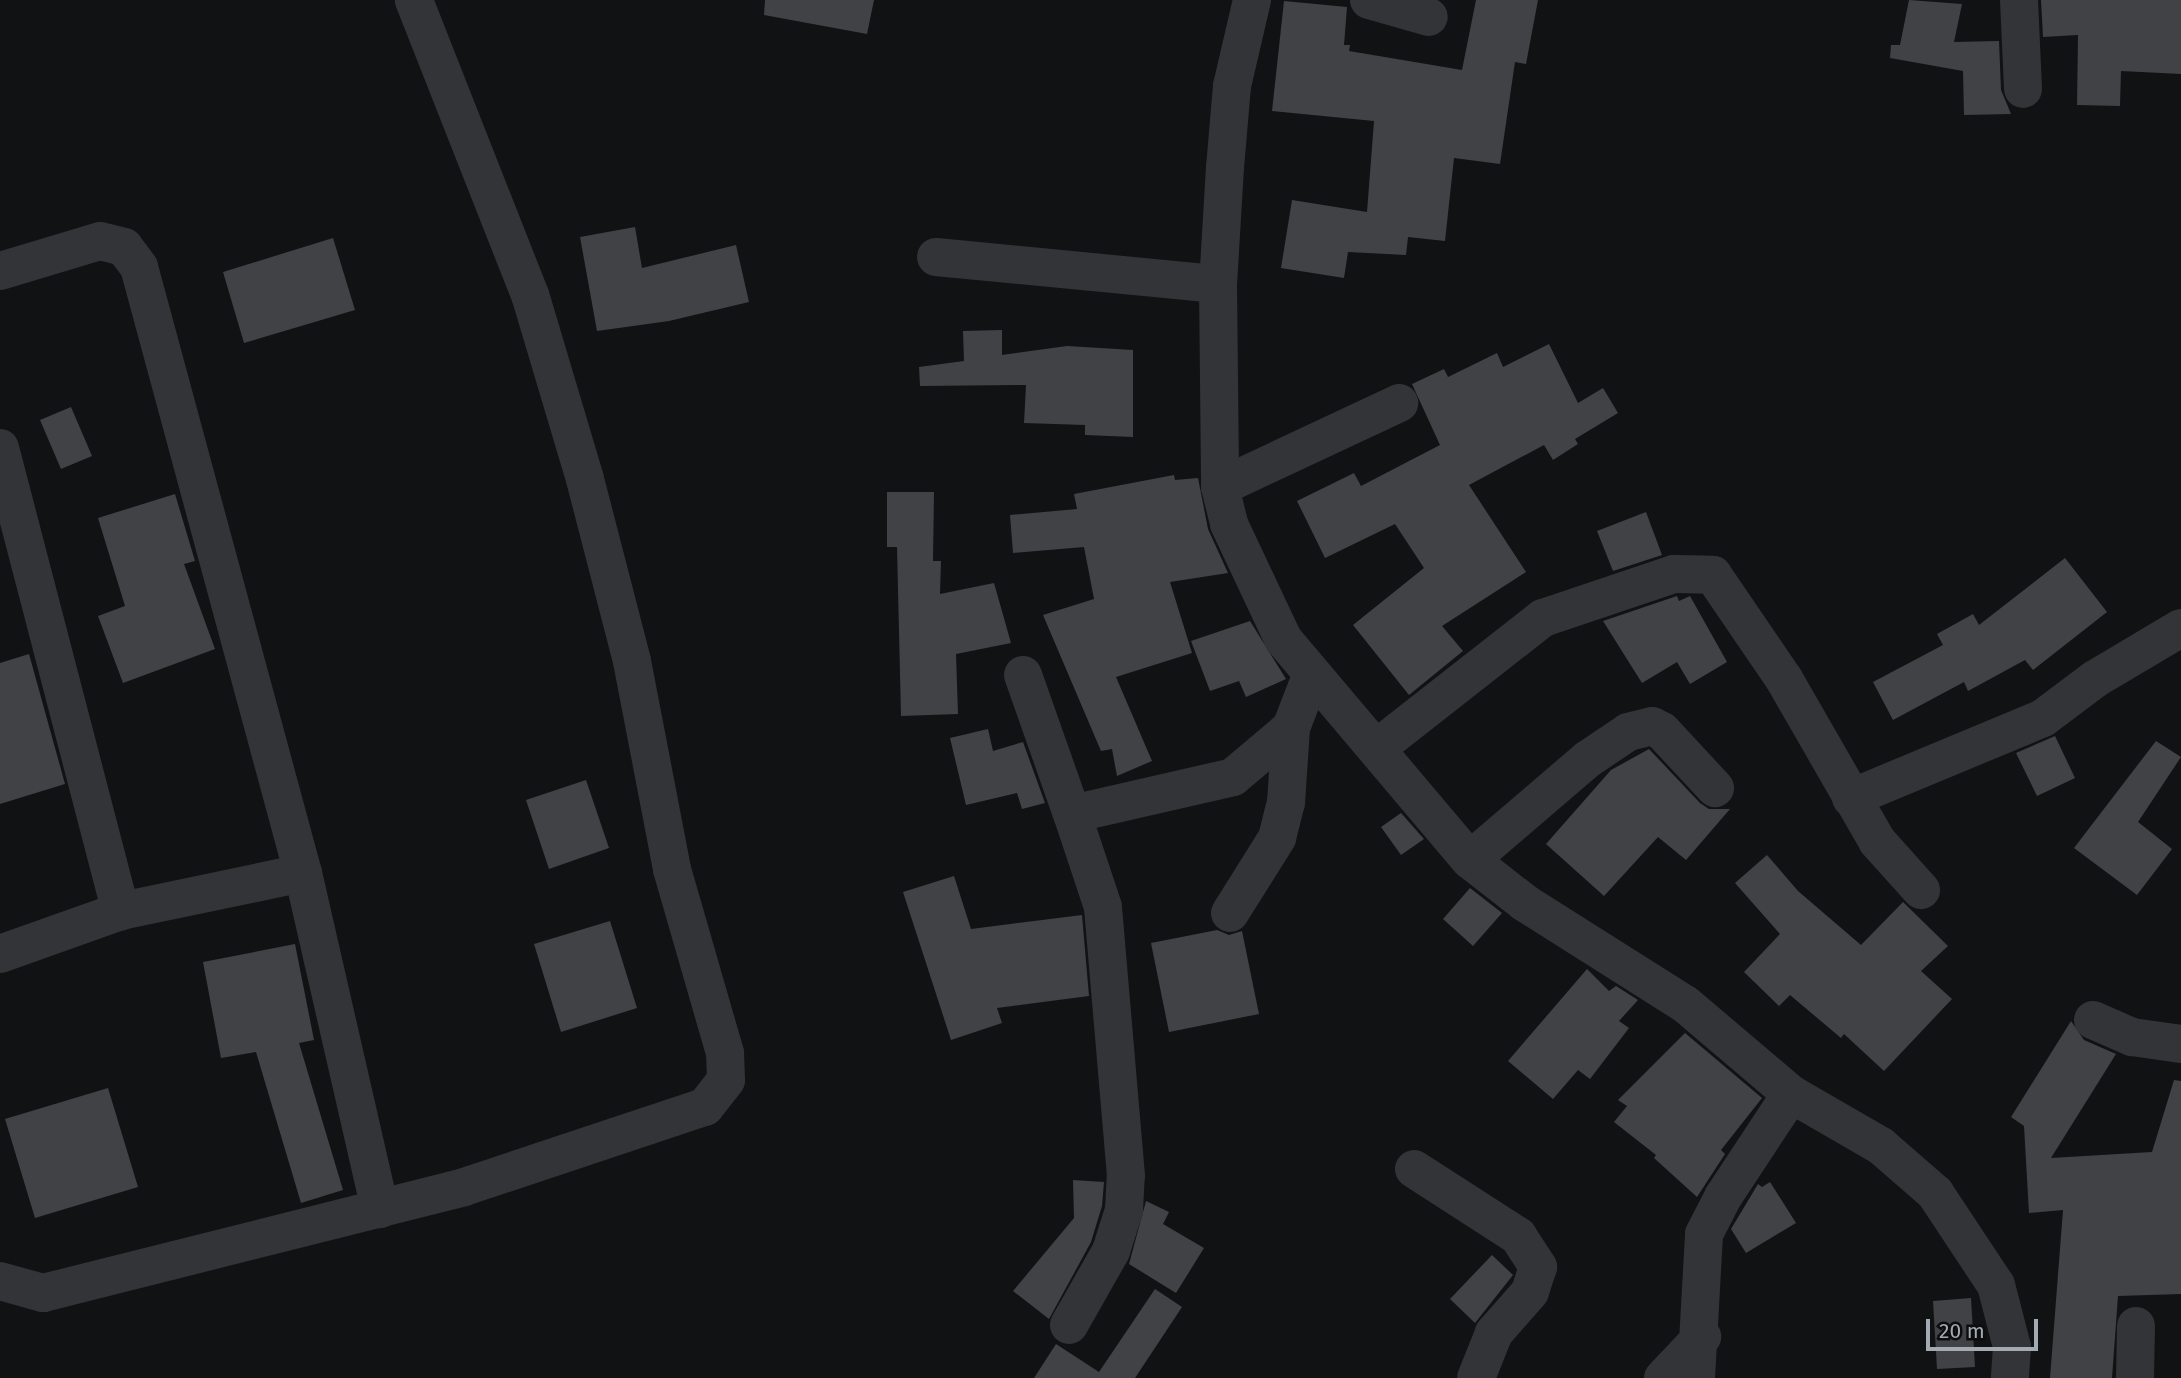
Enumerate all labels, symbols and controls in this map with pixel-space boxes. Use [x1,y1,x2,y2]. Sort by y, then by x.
scale bar [1929,1304,2041,1348]
text: 20 m [1939,1318,1985,1344]

